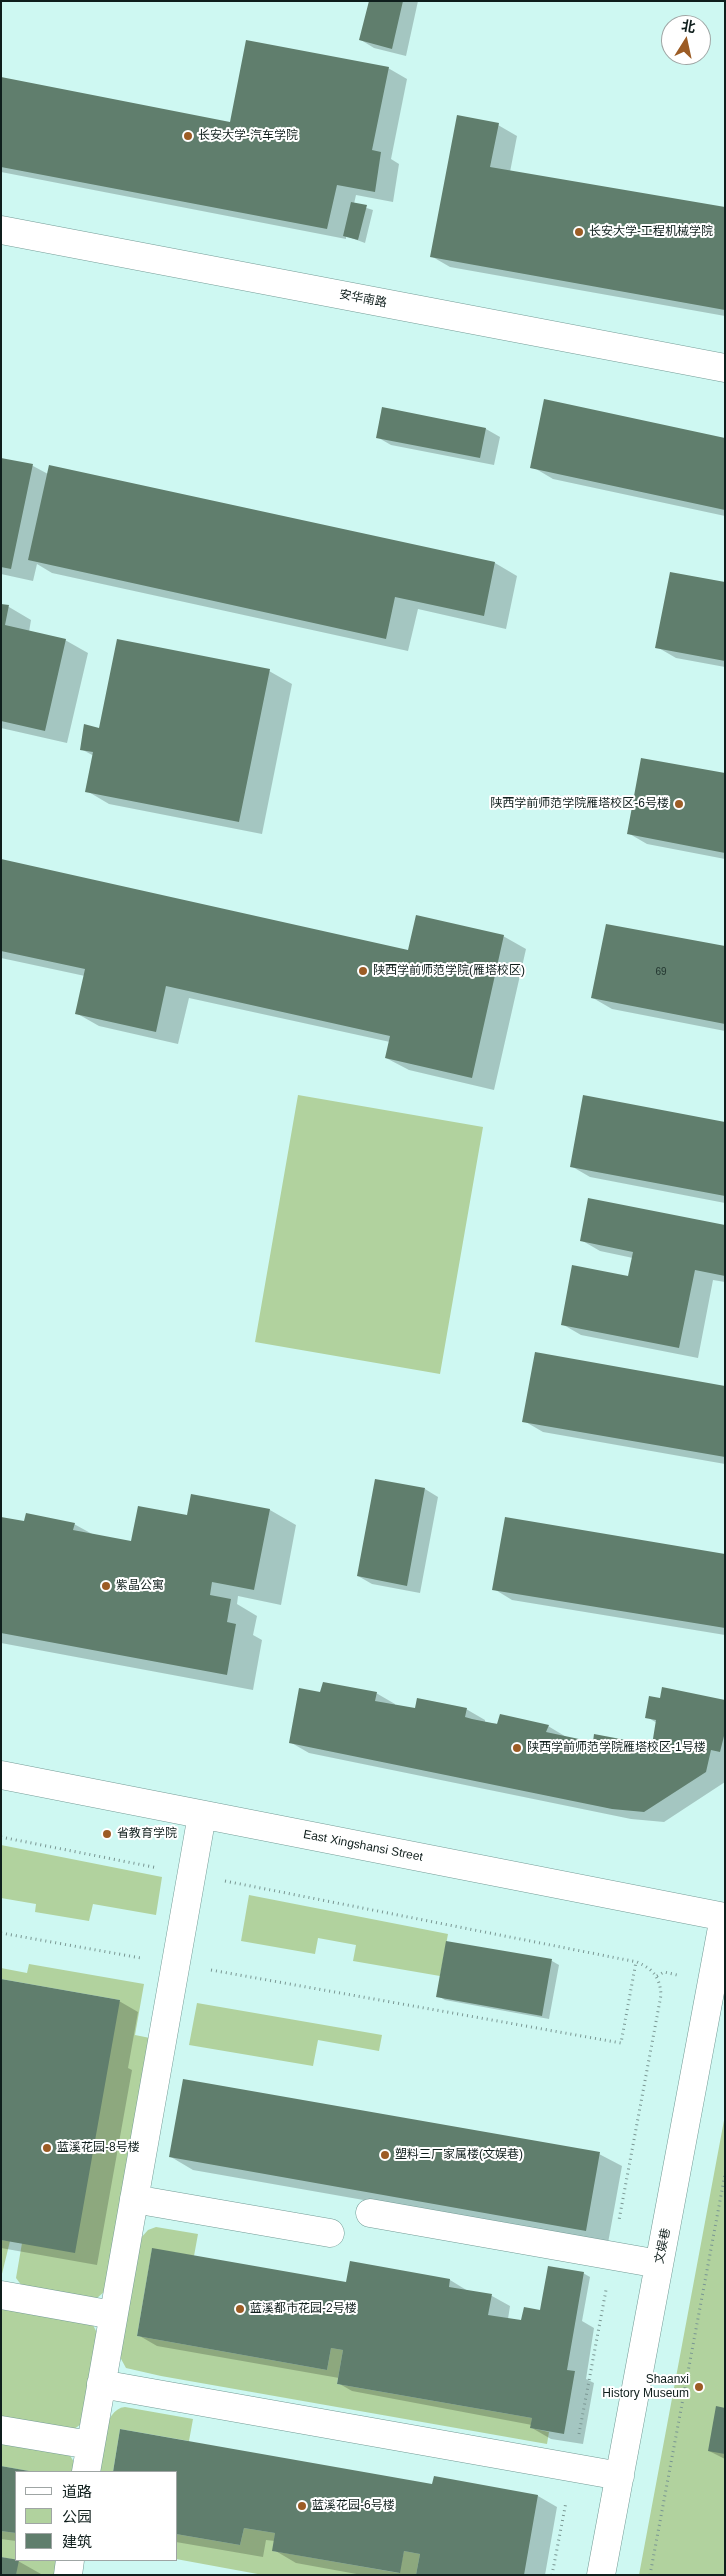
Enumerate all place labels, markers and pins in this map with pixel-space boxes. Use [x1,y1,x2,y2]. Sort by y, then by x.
place label: 长安大学-汽车学院 [198,129,298,143]
marker: 长安大学-汽车学院 [182,130,194,142]
place label: 长安大学-工程机械学院 [589,225,713,239]
marker: 长安大学-工程机械学院 [573,226,585,238]
place label: 陕西学前师范学院雁塔校区-6号楼 [490,797,669,811]
marker: 陕西学前师范学院雁塔校区-6号楼 [673,798,685,810]
place label: 陕西学前师范学院(雁塔校区) [373,964,525,978]
marker: 陕西学前师范学院(雁塔校区) [357,965,369,977]
place label: 紫晶公寓 [116,1579,164,1593]
marker: 紫晶公寓 [100,1580,112,1592]
place label: 陕西学前师范学院雁塔校区-1号楼 [527,1741,706,1755]
marker: 陕西学前师范学院雁塔校区-1号楼 [511,1742,523,1754]
place label: 省教育学院 [117,1827,177,1841]
marker: 省教育学院 [101,1828,113,1840]
place label: 蓝溪花园-8号楼 [57,2141,140,2155]
marker: 蓝溪花园-8号楼 [41,2142,53,2154]
place label: 塑料三厂家属楼(文娱巷) [395,2148,523,2162]
marker: 塑料三厂家属楼(文娱巷) [379,2149,391,2161]
place label: 蓝溪都市花园-2号楼 [250,2302,357,2316]
marker: 蓝溪都市花园-2号楼 [234,2303,246,2315]
place label: Shaanxi History Museum [602,2373,689,2401]
marker: Shaanxi History Museum [693,2381,705,2393]
place label: 蓝溪花园-6号楼 [312,2499,395,2513]
marker: 蓝溪花园-6号楼 [296,2500,308,2512]

